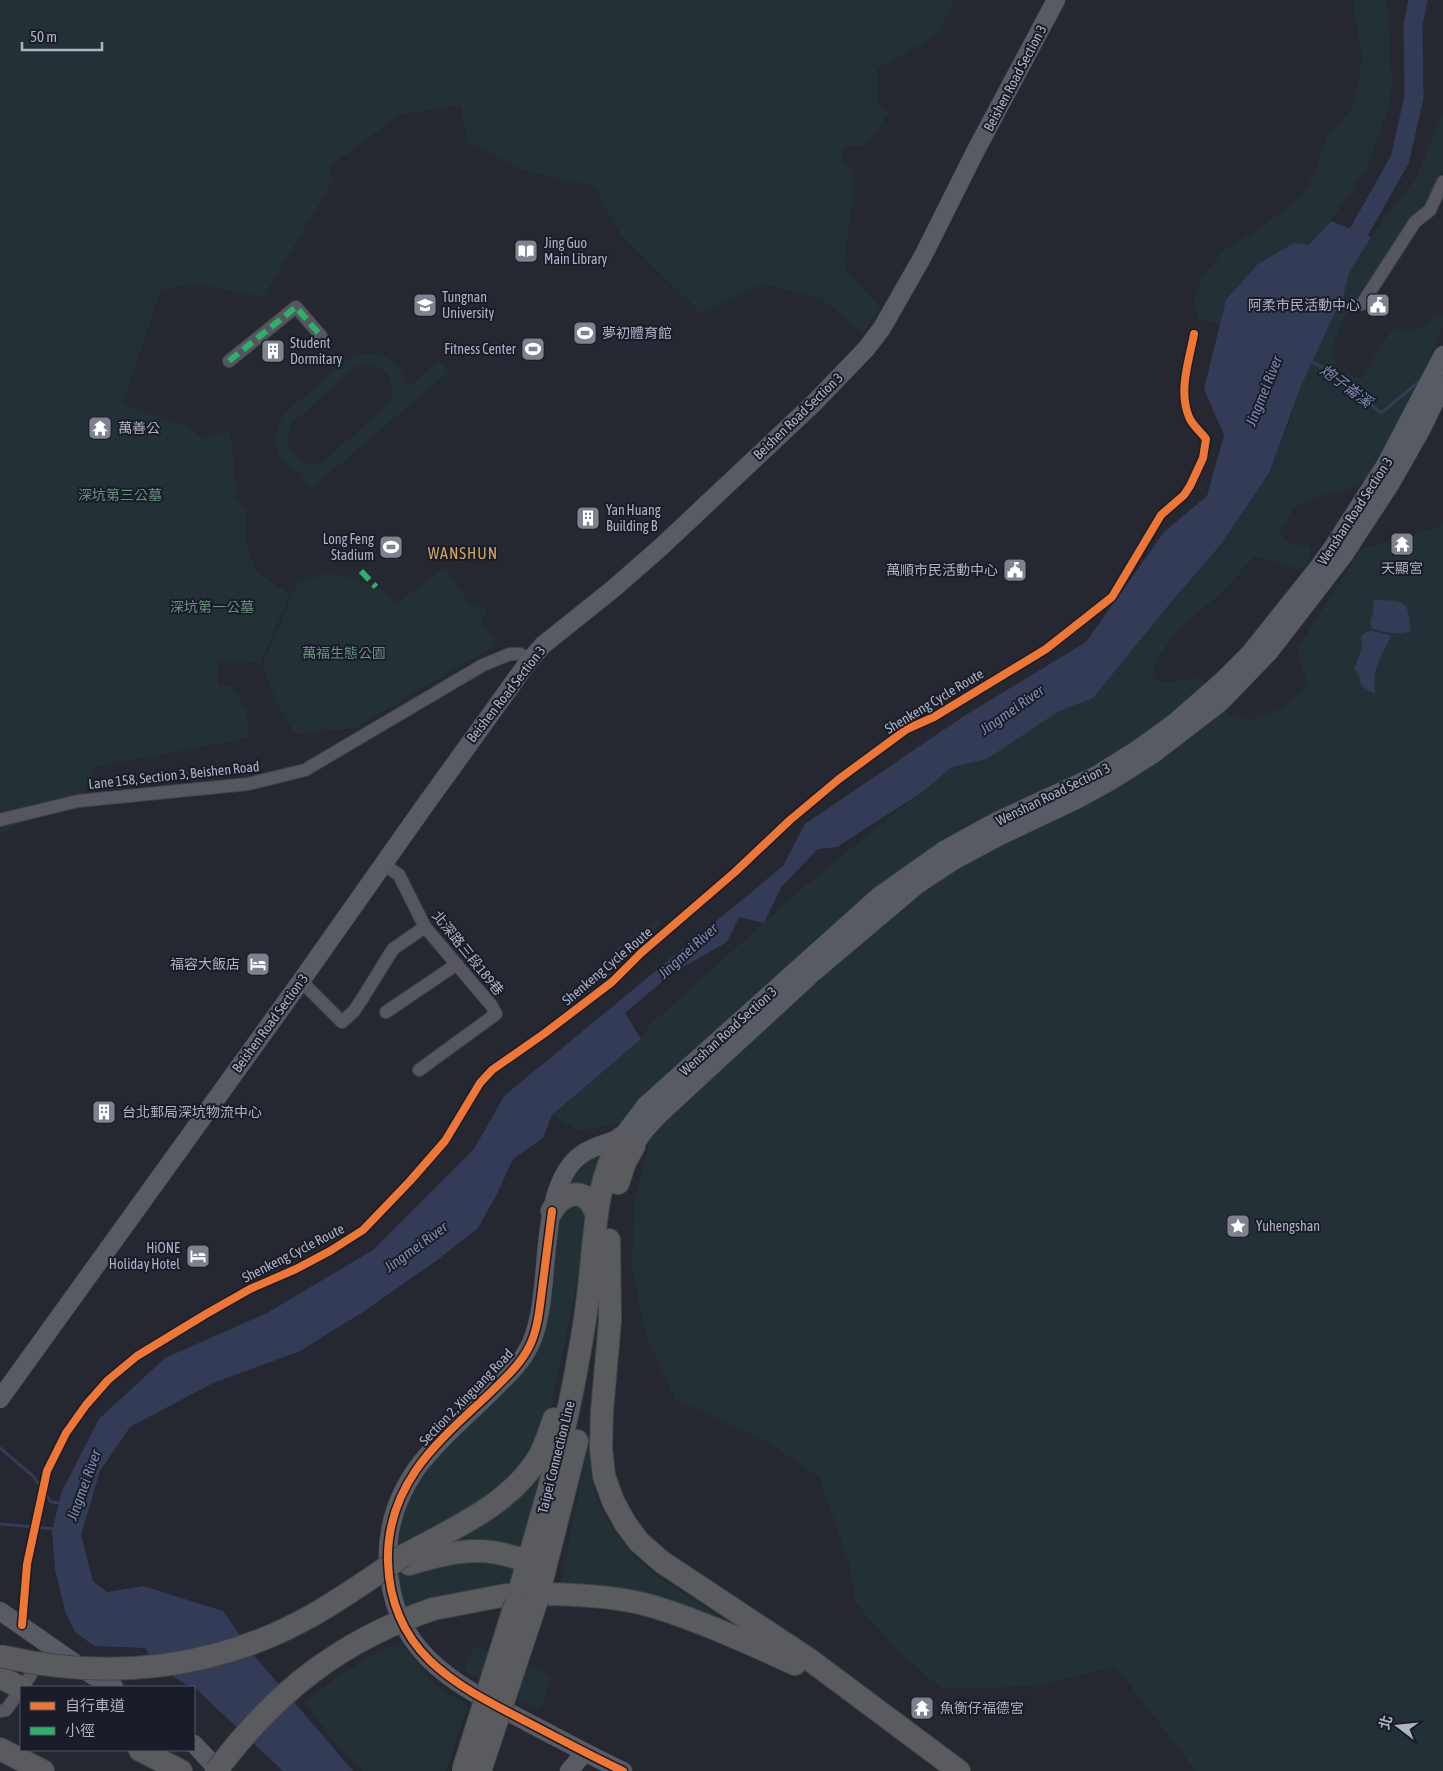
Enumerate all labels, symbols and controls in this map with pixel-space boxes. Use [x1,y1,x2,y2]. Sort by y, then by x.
scale bar [22,20,102,52]
street label: Beishen Road Section 3 [980,22,1050,134]
text: 50 m [30,28,57,45]
place label: Jing Guo Main Library [544,235,608,267]
library icon: Jing Guo Main Library [513,238,539,264]
place label: Tungnan University [442,289,495,321]
school or university icon: Tungnan University [412,292,438,318]
public building icon: 阿柔市民活動中心 [1365,292,1391,318]
place label: 阿柔市民活動中心 [1248,297,1360,313]
sports icon: 夢初體育館 [572,320,598,346]
place label: 夢初體育館 [602,325,672,341]
place label: Student Dormitary [290,335,343,367]
sports icon: Fitness Center [520,336,546,362]
building icon: Student Dormitary [260,338,286,364]
place label: Fitness Center [444,341,517,357]
water label: Jingmei River [1241,353,1285,429]
water label: 炮子崙溪 [1317,361,1377,412]
street label: Beishen Road Section 3 [750,369,846,463]
temple icon: 萬善公 [87,415,113,441]
place label: 萬善公 [118,420,160,436]
street label: Wenshan Road Section 3 [1314,454,1396,568]
park label: 深坑第三公墓 [78,487,162,503]
place label: Yan Huang Building B [606,502,661,534]
building icon: Yan Huang Building B [575,505,601,531]
place label: Long Feng Stadium [323,531,374,563]
temple icon: 天顯宮 [1389,531,1415,557]
sports icon: Long Feng Stadium [378,534,404,560]
district label: WANSHUN [428,544,498,562]
public building icon: 萬順市民活動中心 [1002,557,1028,583]
place label: 天顯宮 [1381,560,1423,576]
place label: 萬順市民活動中心 [886,562,998,578]
park label: 深坑第一公墓 [170,599,254,615]
street label: Beishen Road Section 3 [463,643,549,745]
park label: 萬福生態公園 [302,645,386,661]
street label: Shenkeng Cycle Route [882,665,986,737]
water label: Jingmei River [976,681,1047,738]
street label: Lane 158, Section 3, Beishen Road [88,758,260,792]
street label: Wenshan Road Section 3 [993,759,1113,829]
street label: 北深路三段189巷 [429,908,507,998]
water label: Jingmei River [654,919,721,982]
street label: Shenkeng Cycle Route [559,924,655,1008]
hotel icon: 福容大飯店 [245,951,271,977]
place label: 福容大飯店 [170,956,240,972]
street label: Beishen Road Section 3 [229,971,311,1075]
street label: Wenshan Road Section 3 [676,983,780,1079]
building icon: 台北郵局深坑物流中心 [91,1099,117,1125]
place label: 台北郵局深坑物流中心 [122,1104,262,1120]
place icon: Yuhengshan [1225,1213,1251,1239]
water label: Jingmei River [380,1218,451,1276]
place label: Yuhengshan [1256,1218,1320,1234]
street label: Shenkeng Cycle Route [239,1220,347,1286]
place label: HiONE Holiday Hotel [109,1240,180,1272]
hotel icon: HiONE Holiday Hotel [185,1243,211,1269]
street label: Section 2, Xinguang Road [416,1345,516,1449]
street label: Taipei Connection Line [534,1399,578,1515]
water label: Jingmei River [63,1447,104,1523]
legend [20,1686,195,1751]
temple icon: 魚衡仔福德宮 [909,1695,935,1721]
text: 自行車道 [65,1697,125,1714]
place label: 魚衡仔福德宮 [940,1700,1024,1716]
north arrow [1373,1701,1423,1751]
text: 北 [1376,1713,1395,1731]
text: 小徑 [65,1722,95,1739]

